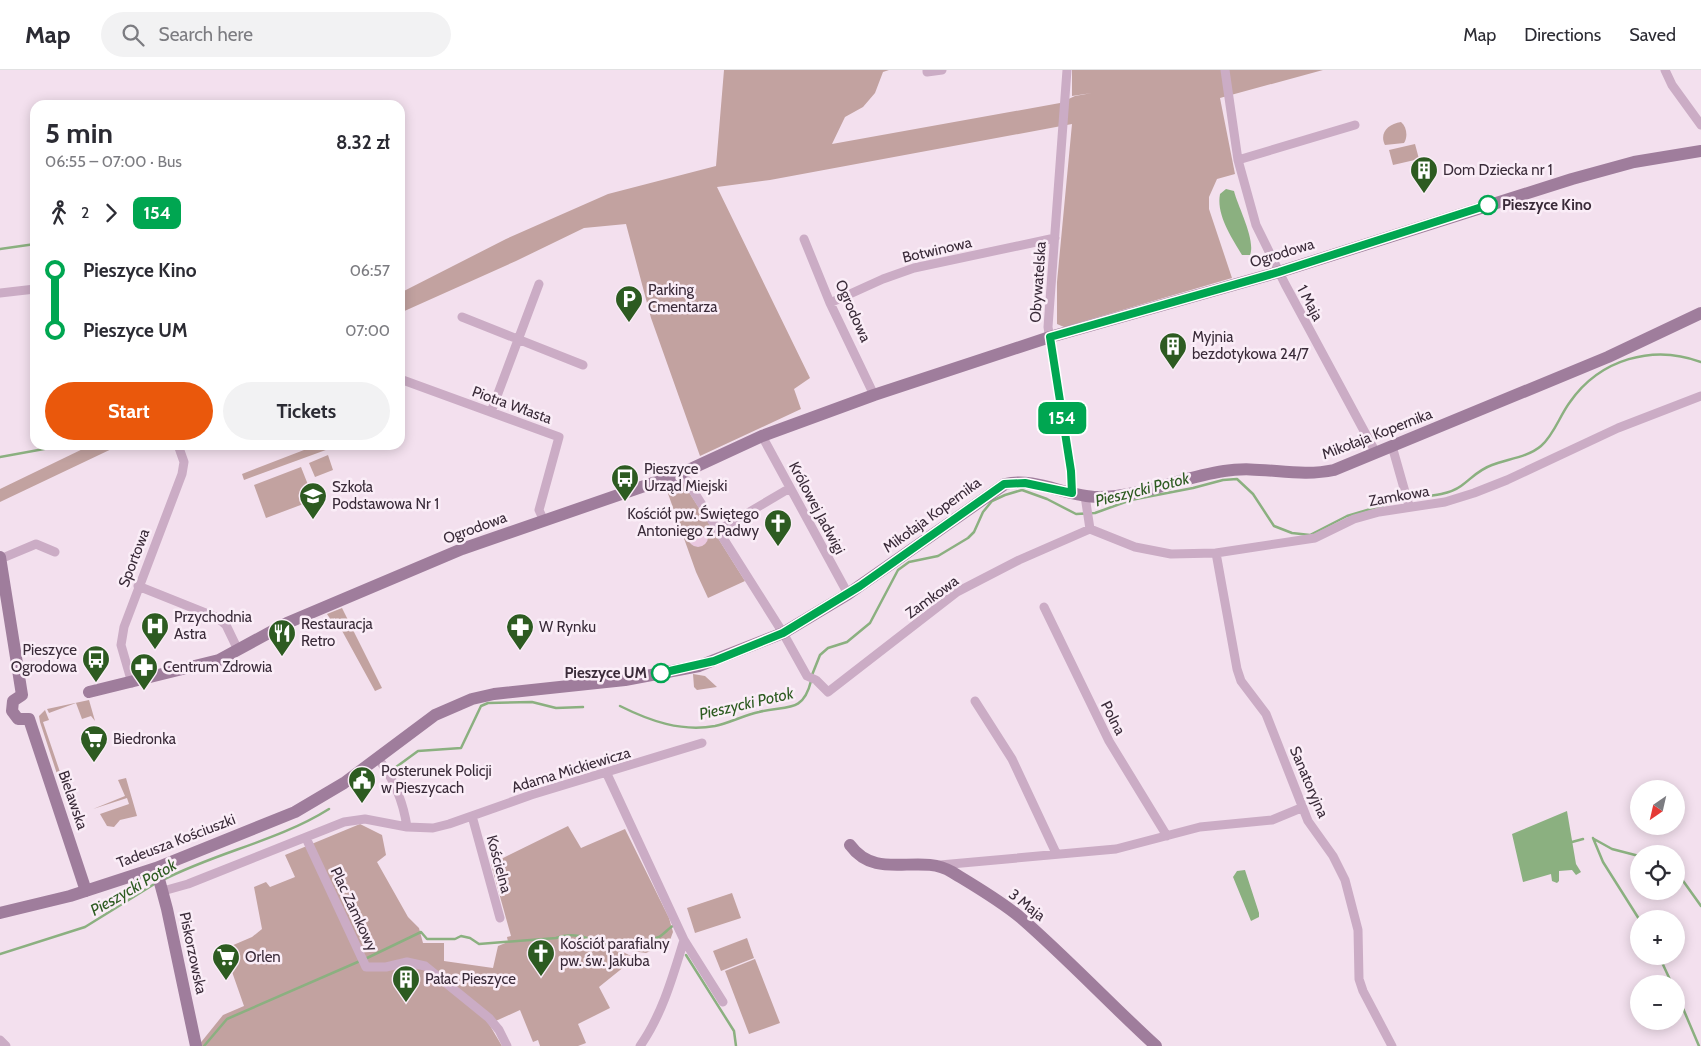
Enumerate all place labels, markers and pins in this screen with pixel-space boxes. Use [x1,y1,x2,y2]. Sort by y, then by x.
building icon: Dom Dziecka nr 1 [1409,155,1439,194]
place label: Dom Dziecka nr 1 [1443,161,1553,179]
marker: Pieszyce Kino [1478,195,1498,215]
place label: Pieszyce Kino [1502,196,1592,214]
place label: Parking Cmentarza [648,281,718,316]
parking icon: Parking Cmentarza [614,284,644,323]
place label: Myjnia bezdotykowa 24/7 [1192,328,1309,363]
building icon: Myjnia bezdotykowa 24/7 [1158,331,1188,370]
place label: Pieszyce Urząd Miejski [644,460,728,495]
bus stop icon: Pieszyce Urząd Miejski [610,463,640,502]
place label: Szkoła Podstawowa Nr 1 [332,478,439,513]
school or university icon: Szkoła Podstawowa Nr 1 [298,481,328,520]
place label: Kościół pw. Świętego Antoniego z Padwy [627,504,759,540]
church icon: Kościół pw. Świętego Antoniego z Padwy [763,508,793,547]
place label: Przychodnia Astra [174,608,253,643]
hospital icon: Przychodnia Astra [140,611,170,650]
pharmacy icon: W Rynku [505,612,535,651]
place label: Restauracja Retro [301,615,374,650]
restaurant icon: Restauracja Retro [267,618,297,657]
place label: W Rynku [539,618,596,636]
place label: Pieszyce Ogrodowa [11,641,78,676]
bus stop icon: Pieszyce Ogrodowa [81,644,111,683]
pharmacy icon: Centrum Zdrowia [129,652,159,691]
place label: Centrum Zdrowia [163,658,273,676]
marker: Pieszyce UM [651,663,671,683]
place label: Pieszyce UM [565,664,647,682]
supermarket icon: Biedronka [79,724,109,763]
place label: Biedronka [113,730,177,748]
place label: Posterunek Policji w Pieszycach [381,762,492,797]
public building icon: Posterunek Policji w Pieszycach [347,765,377,804]
place label: Kościół parafialny pw. św. Jakuba [560,935,670,970]
church icon: Kościół parafialny pw. św. Jakuba [526,938,556,977]
supermarket icon: Orlen [211,942,241,981]
place label: Orlen [245,948,281,966]
building icon: Pałac Pieszyce [391,964,421,1003]
place label: Pałac Pieszyce [425,970,516,988]

